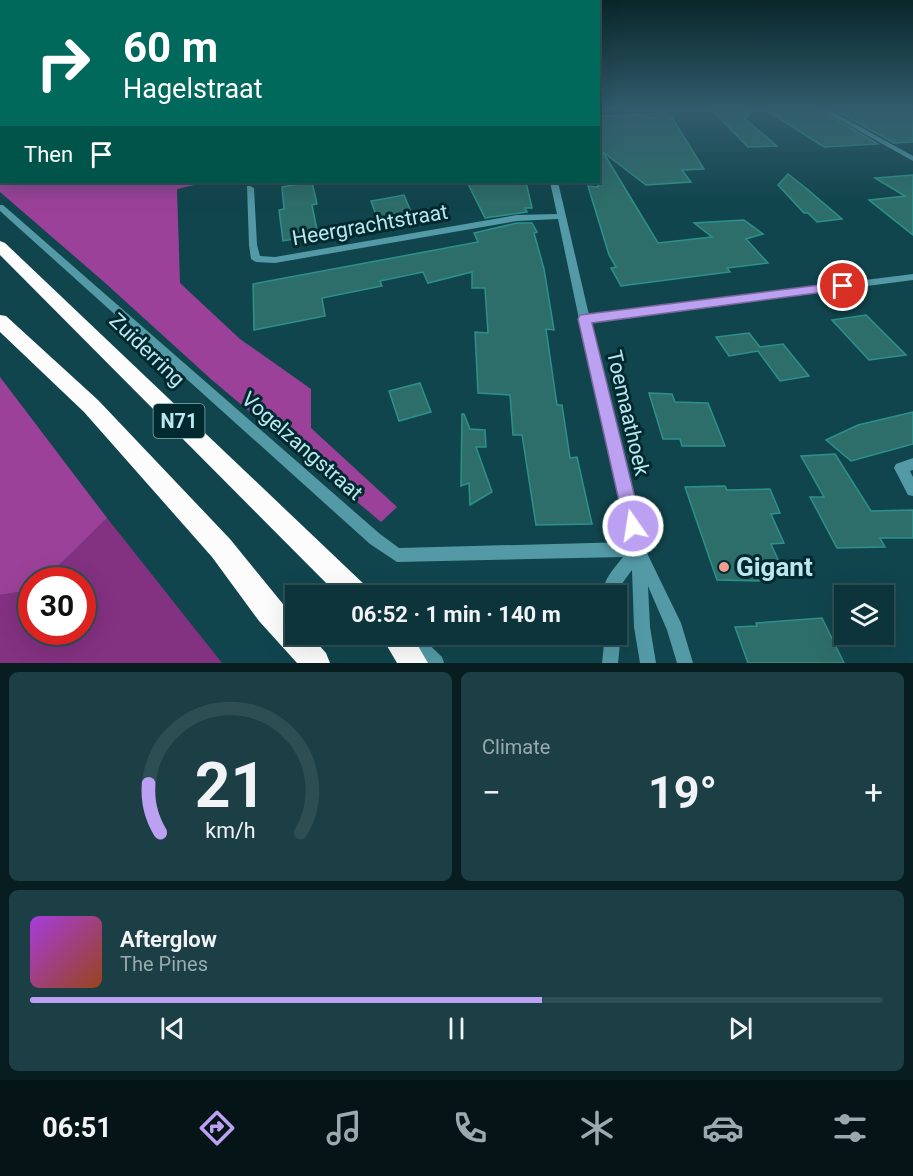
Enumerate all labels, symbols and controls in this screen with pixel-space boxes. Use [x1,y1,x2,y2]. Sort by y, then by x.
text: 60 m [123,23,218,72]
icon: right [24,24,102,102]
text: Hagelstraat [123,73,263,105]
icon: arrive [85,138,118,171]
text: Then [24,142,73,167]
street label: Heergrachtstraat [290,199,450,251]
pin [817,260,868,311]
icon: arrive [826,269,859,302]
street label: Zuiderring [105,308,189,392]
street label: Toemaathoek [602,348,654,478]
street label: Vogelzangstraat [237,387,367,505]
road number: N71 [154,404,204,438]
position arrow [601,494,665,558]
place label: Gigant [736,552,813,582]
marker: Gigant [717,560,731,574]
speed limit sign: 30 [18,567,96,645]
map controls [834,585,894,645]
button: layers [834,585,894,645]
text: 06:52 · 1 min · 140 m [351,602,561,627]
text: Climate [482,735,550,759]
text: 21 [195,749,266,822]
text: 19° [648,766,717,819]
text: − [482,773,501,812]
text: + [864,773,883,812]
text: km/h [205,819,256,844]
text: Afterglow [120,927,217,952]
text: The Pines [120,952,208,976]
icon: previous [156,1012,189,1045]
icon: pause [440,1012,473,1045]
icon: next [724,1012,757,1045]
icon: directions [196,1107,238,1149]
icon: music [323,1107,365,1149]
icon: phone [449,1107,491,1149]
icon: climate [576,1107,618,1149]
icon: car [702,1107,744,1149]
icon: filters [829,1107,871,1149]
text: 06:51 [42,1112,112,1144]

